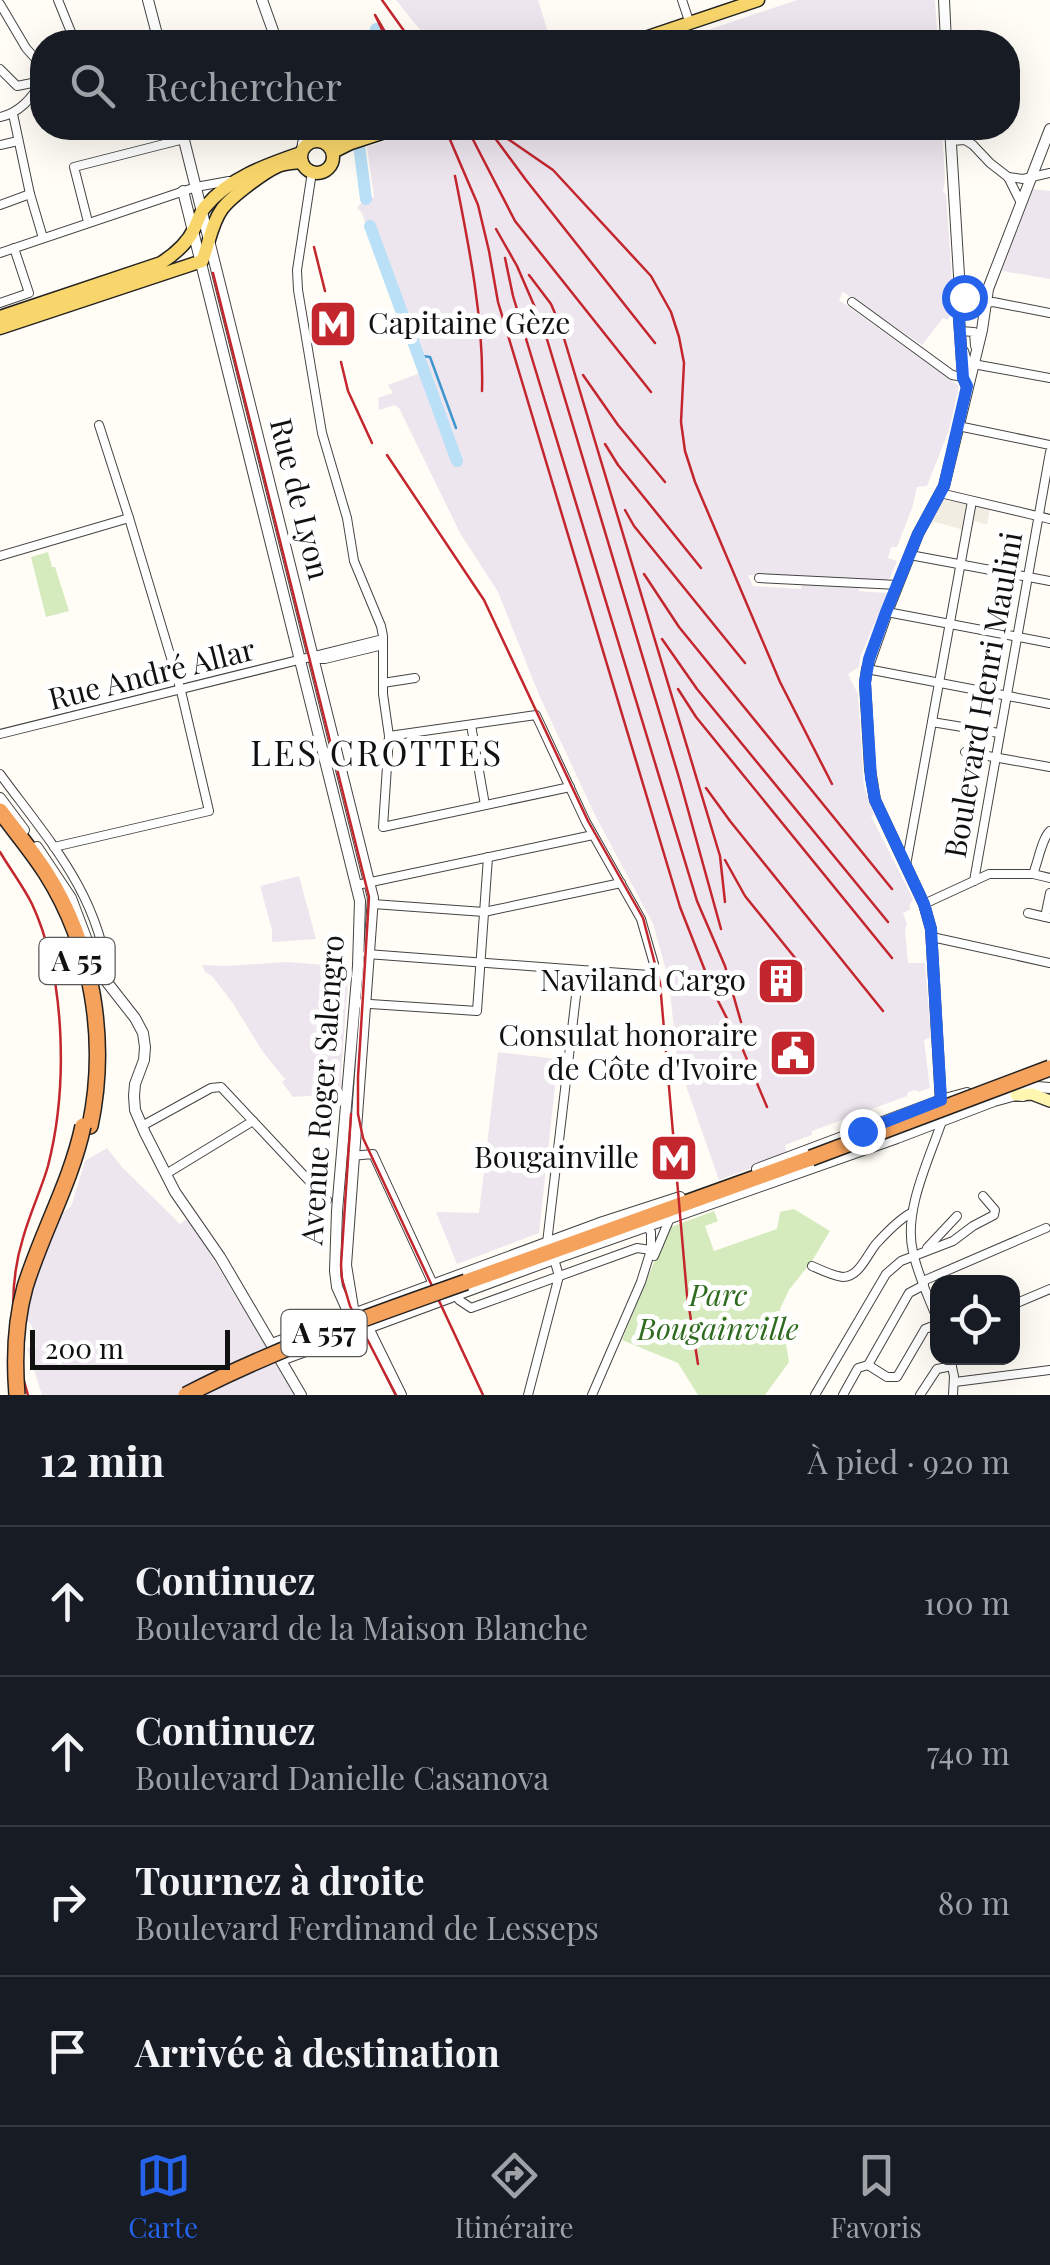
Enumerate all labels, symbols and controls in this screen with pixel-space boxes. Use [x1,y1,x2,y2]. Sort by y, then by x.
search box [30,30,1020,140]
icon: search [65,58,120,113]
text: Rechercher [145,60,342,111]
route start [942,275,988,321]
metro station icon: Capitaine Gèze [307,298,359,350]
place label: Capitaine Gèze [368,302,570,342]
street label: Rue de Lyon [262,414,340,583]
street label: Boulevard Henri Maulini [934,528,1030,861]
street label: Rue André Allar [44,628,259,718]
district label: LES CROTTES [250,728,504,775]
street label: Avenue Roger Salengro [290,934,352,1247]
road number: A 55 [40,938,114,984]
building icon: Naviland Cargo [755,955,807,1007]
place label: Naviland Cargo [540,959,746,999]
place label: Consulat honoraire de Côte d'Ivoire [499,1014,758,1088]
public building icon: Consulat honoraire de Côte d'Ivoire [767,1027,819,1079]
route end [840,1109,886,1155]
metro station icon: Bougainville [648,1132,700,1184]
place label: Bougainville [474,1136,639,1176]
park label: Parc Bougainville [636,1274,799,1348]
map controls [930,1275,1020,1365]
button: locate [930,1275,1020,1365]
road number: A 557 [282,1310,366,1356]
scale bar [30,1325,230,1370]
text: 200 m [45,1329,124,1366]
text: 12 min [40,1432,164,1488]
text: À pied · 920 m [808,1439,1010,1482]
text: Continuez [135,1554,315,1605]
icon: ahead [40,1574,95,1629]
text: 100 m [923,1580,1010,1623]
text: Boulevard de la Maison Blanche [135,1605,588,1648]
text: Continuez [135,1704,315,1755]
icon: ahead [40,1724,95,1779]
text: 740 m [927,1730,1010,1773]
text: Boulevard Danielle Casanova [135,1755,549,1798]
text: Tournez à droite [135,1854,425,1905]
icon: right [40,1874,95,1929]
text: 80 m [938,1880,1010,1923]
text: Boulevard Ferdinand de Lesseps [135,1905,599,1948]
icon: arrive [40,2024,95,2079]
text: Arrivée à destination [135,2026,500,2077]
tab: Carte [128,2148,198,2245]
tab: Itinéraire [455,2148,574,2245]
tab: Favoris [830,2148,922,2245]

